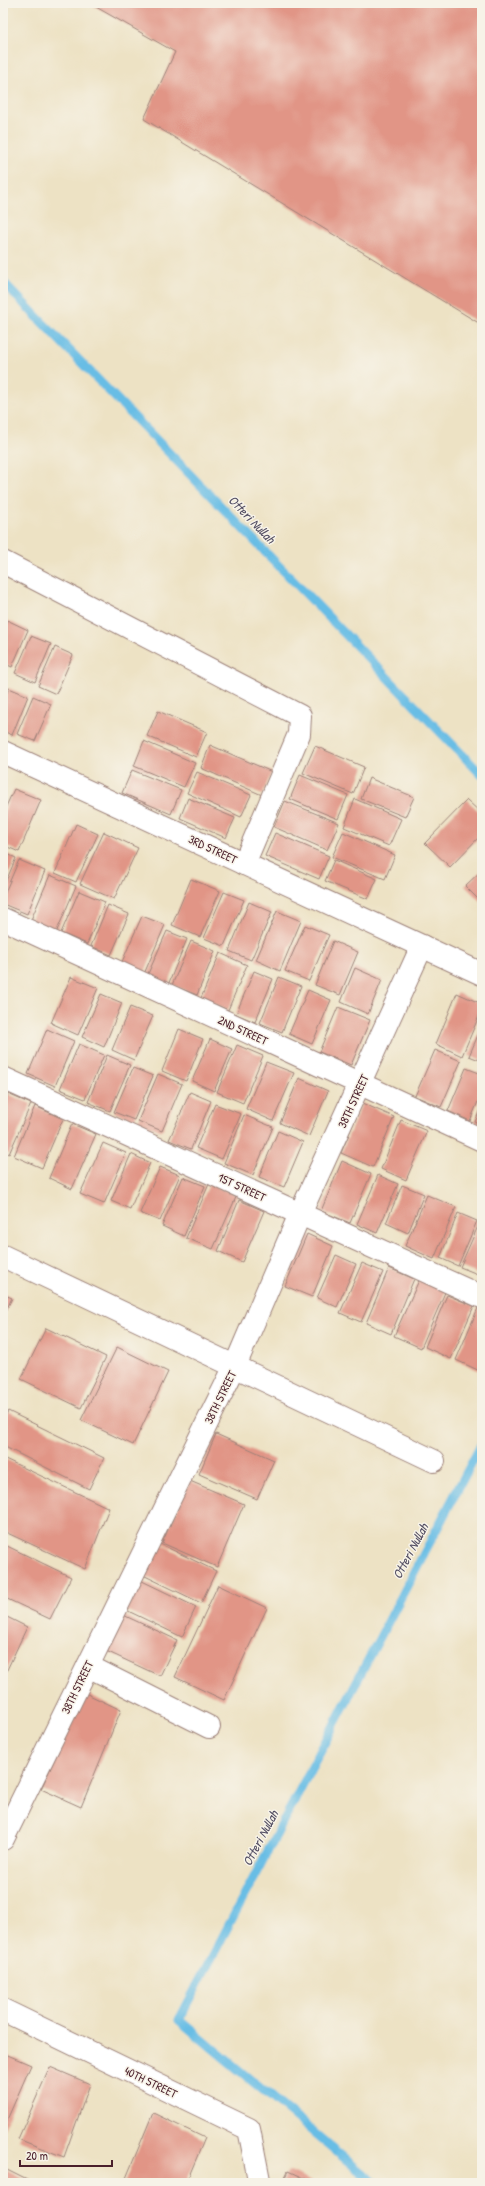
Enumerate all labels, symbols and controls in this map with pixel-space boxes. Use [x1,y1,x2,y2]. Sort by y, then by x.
water label: Otteri Nullah [225,491,281,548]
street label: 3RD STREET [186,830,241,868]
street label: 2ND STREET [215,1011,271,1049]
street label: 38TH STREET [333,1071,373,1131]
street label: 1ST STREET [215,1169,269,1206]
street label: 38TH STREET [200,1367,240,1427]
water label: Otteri Nullah [388,1519,433,1582]
street label: 38TH STREET [57,1657,97,1717]
water label: Otteri Nullah [238,1806,283,1869]
street label: 40TH STREET [122,2062,181,2102]
scale bar [20,2142,112,2168]
text: 20 m [26,2147,48,2164]

